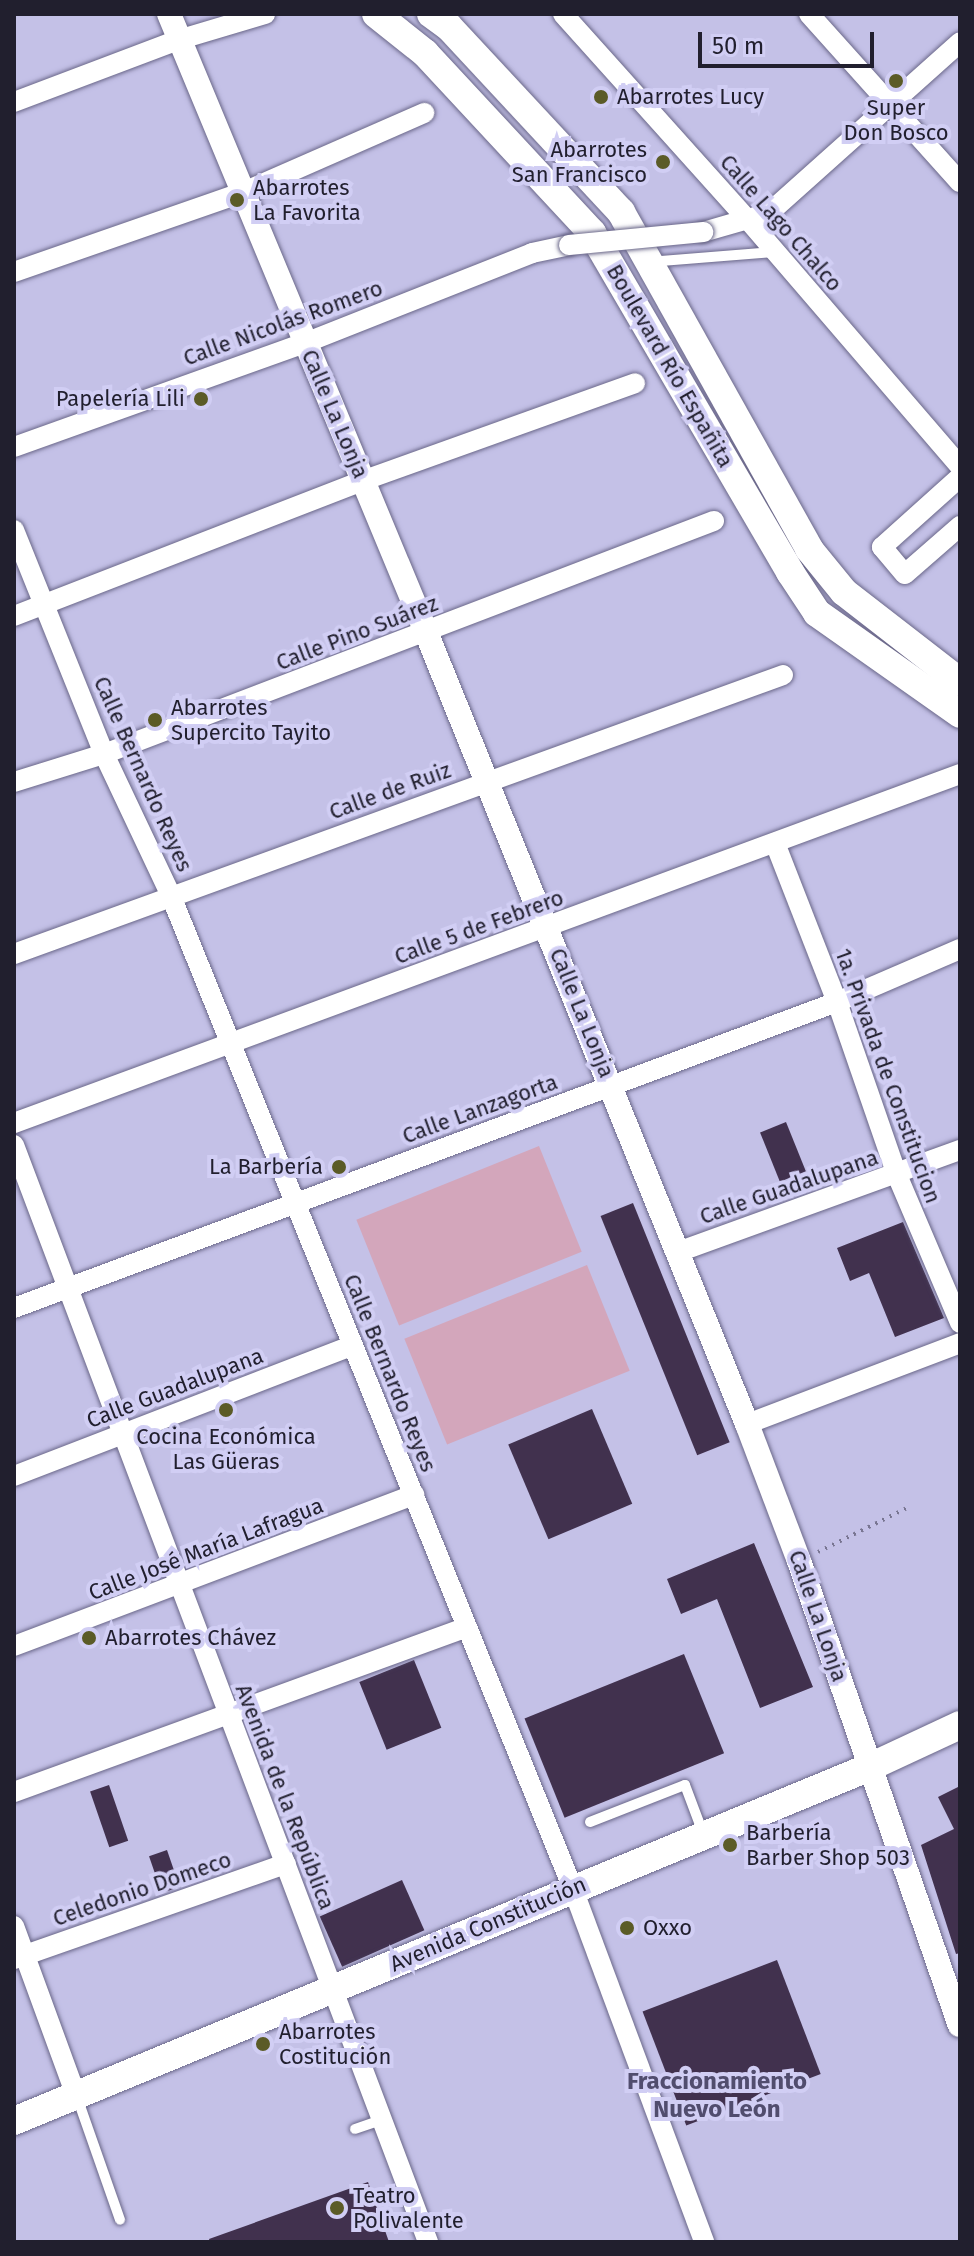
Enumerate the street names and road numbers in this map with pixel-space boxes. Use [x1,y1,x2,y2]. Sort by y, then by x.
street label: Calle Lago Chalco [714,149,848,297]
street label: Boulevard Río Españita [601,260,739,472]
street label: Calle Nicolás Romero [180,275,386,371]
street label: Calle La Lonja [296,346,374,482]
street label: Calle Pino Suárez [272,590,442,676]
street label: Calle Bernardo Reyes [88,672,198,876]
street label: Calle de Ruiz [326,757,454,825]
street label: Calle 5 de Febrero [391,884,567,970]
street label: Calle La Lonja [544,944,620,1082]
street label: 1a. Privada de Constitucion [830,945,946,1207]
street label: Calle Lanzagorta [399,1069,561,1149]
street label: Calle Guadalupana [696,1144,882,1230]
street label: Calle Bernardo Reyes [338,1270,442,1476]
street label: Calle Guadalupana [83,1342,267,1434]
street label: Calle José María Lafragua [85,1492,327,1606]
street label: Calle La Lonja [783,1547,853,1685]
street label: Avenida de la República [230,1681,340,1913]
street label: Celedonio Domeco [49,1846,235,1932]
street label: Avenida Constitución [386,1871,590,1977]

